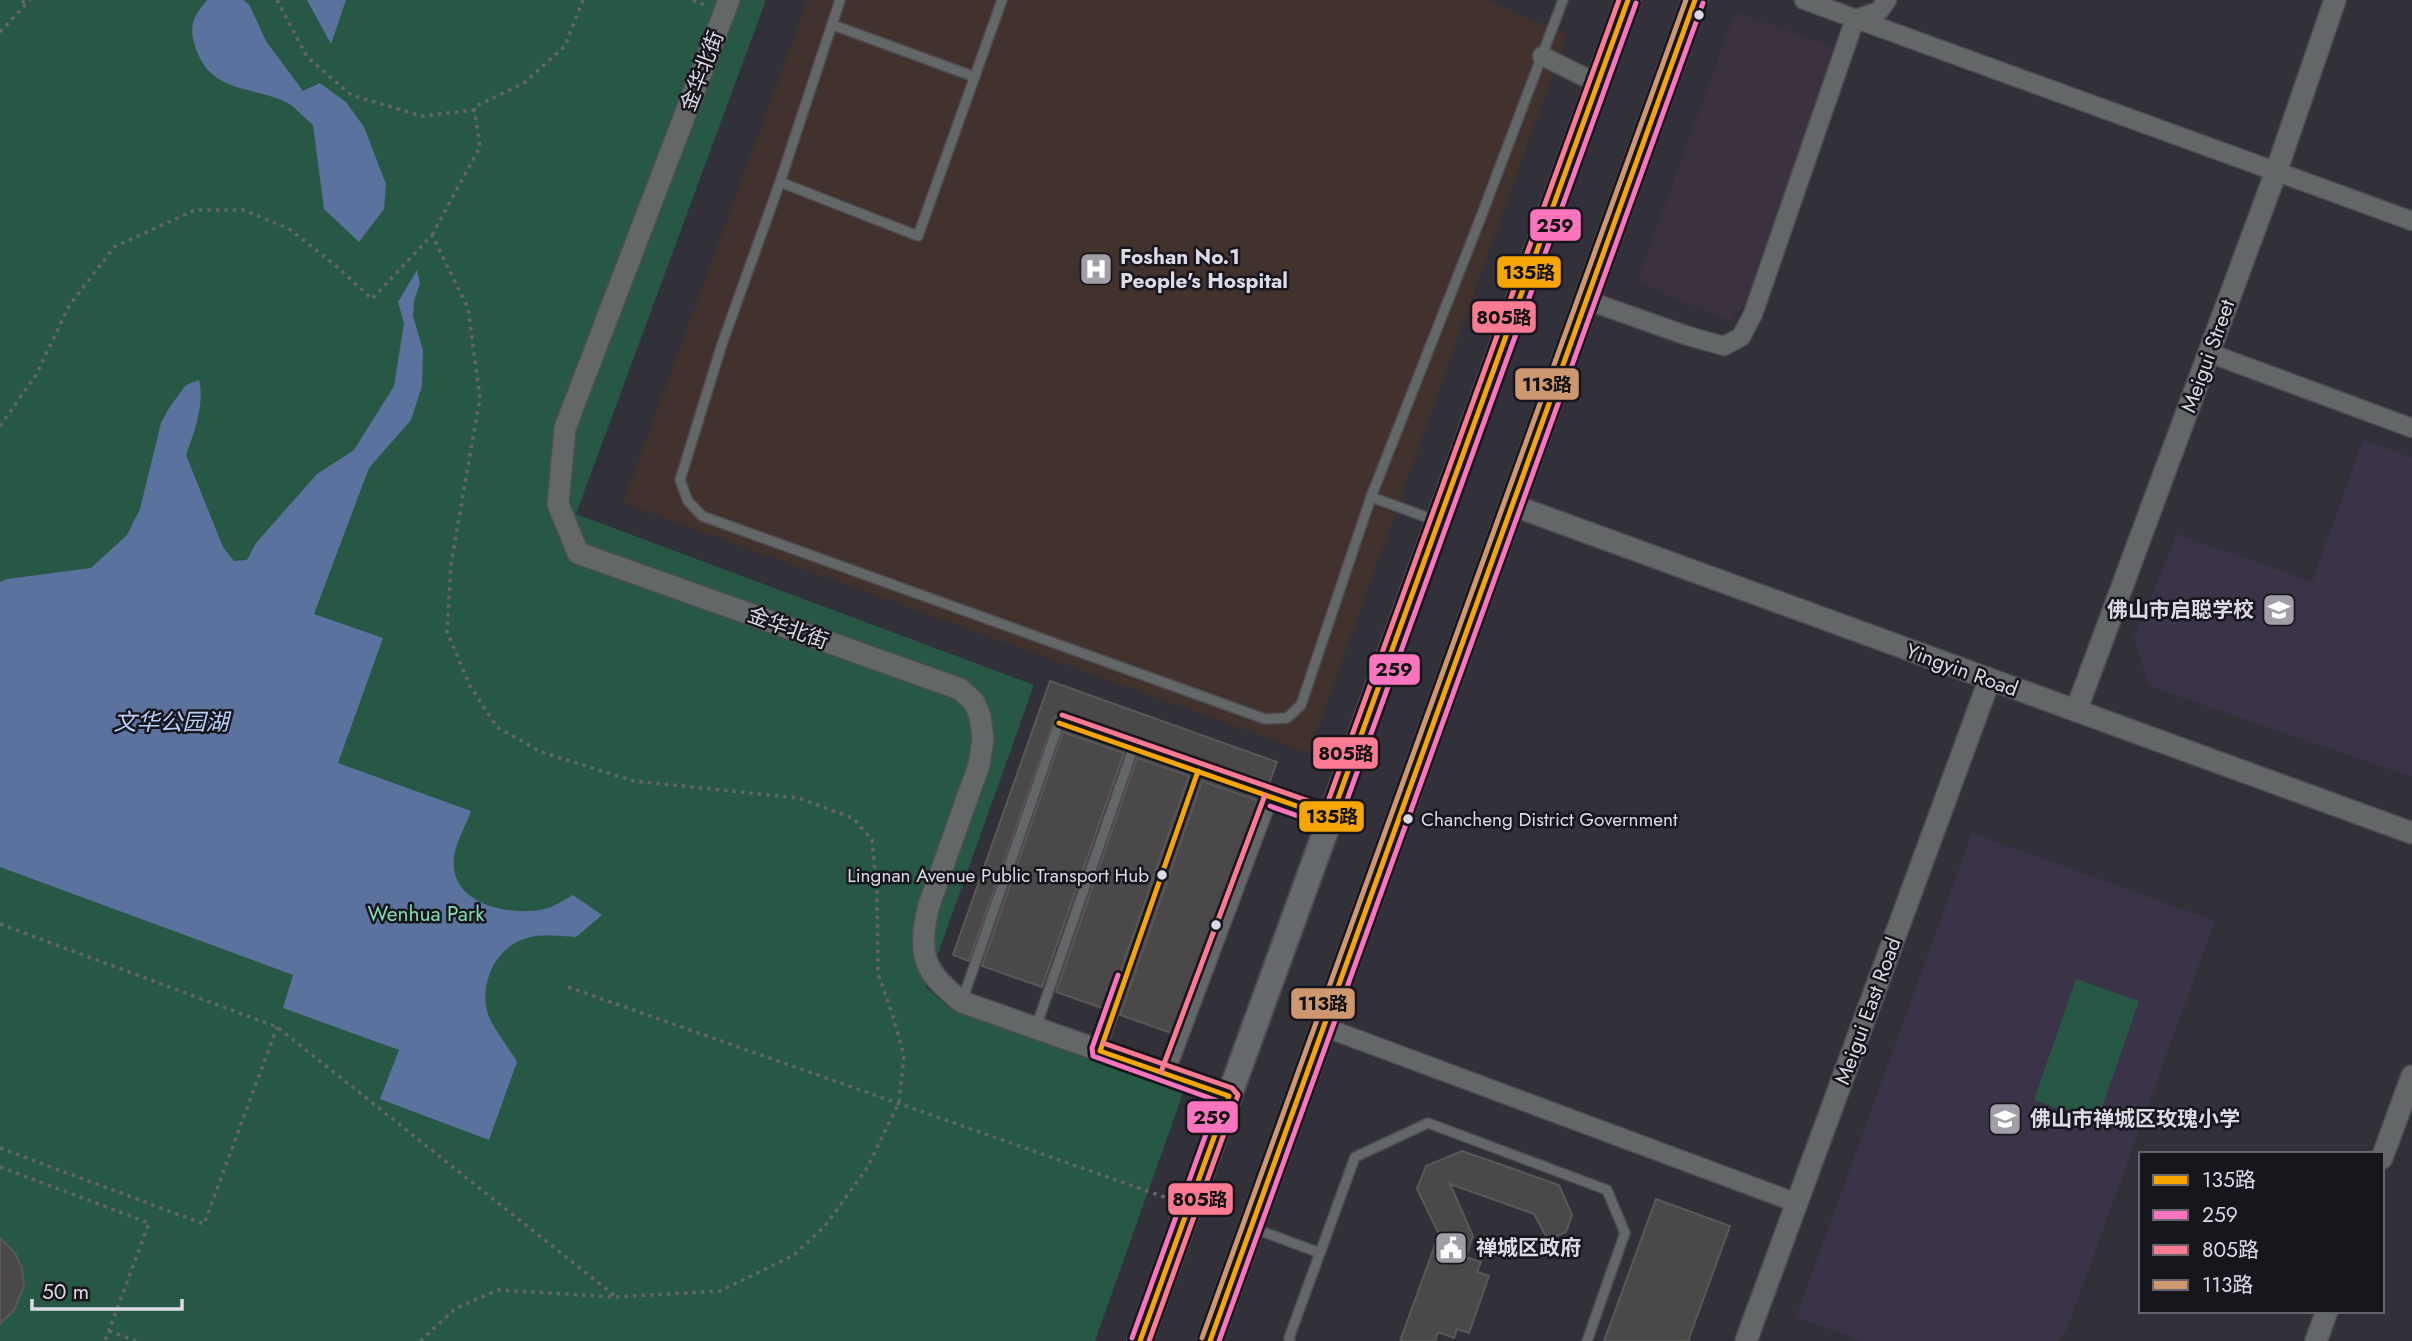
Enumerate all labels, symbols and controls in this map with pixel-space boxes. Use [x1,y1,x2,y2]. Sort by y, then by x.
unlabelled marker [1692,8,1706,22]
street label: 金华北街 [673,26,731,116]
line badge: 259 [1529,208,1582,242]
text: 259 [1536,212,1574,239]
place label: Foshan No.1 People's Hospital [1120,242,1288,296]
hospital icon: Foshan No.1 People's Hospital [1077,250,1115,288]
line badge: 135路 [1496,255,1562,289]
text: 135路 [1503,259,1555,286]
street label: Meigui Street [2174,295,2242,417]
line badge: 805路 [1471,300,1537,334]
text: 805路 [1476,304,1532,331]
line badge: 113路 [1514,367,1580,401]
text: 113路 [1522,371,1572,398]
school or university icon: 佛山市启聪学校 [2260,591,2298,629]
place label: 佛山市启聪学校 [2107,595,2254,625]
street label: 金华北街 [743,600,833,656]
street label: Yingyin Road [1902,636,2022,704]
line badge: 259 [1368,653,1421,686]
text: 259 [1375,656,1413,683]
water label: 文华公园湖 [114,705,232,739]
line badge: 805路 [1312,736,1379,770]
text: 805路 [1318,740,1374,767]
line badge: 135路 [1298,800,1365,833]
text: 135路 [1306,803,1358,830]
place label: Chancheng District Government [1421,806,1678,833]
marker: Chancheng District Government [1401,812,1415,826]
place label: Lingnan Avenue Public Transport Hub [847,862,1149,889]
marker: Lingnan Avenue Public Transport Hub [1155,868,1169,882]
park label: Wenhua Park [368,899,485,929]
unlabelled marker [1209,918,1223,932]
street label: Meigui East Road [1827,933,1909,1089]
line badge: 113路 [1290,987,1356,1020]
text: 113路 [1298,990,1348,1017]
line badge: 259 [1186,1100,1239,1134]
school or university icon: 佛山市禅城区玫瑰小学 [1986,1100,2024,1138]
text: 259 [1193,1104,1231,1131]
place label: 佛山市禅城区玫瑰小学 [2030,1104,2240,1134]
legend [2139,1152,2384,1313]
text: 135路 [2202,1165,2256,1195]
line badge: 805路 [1167,1182,1234,1216]
text: 805路 [1172,1186,1228,1213]
text: 259 [2202,1200,2238,1230]
public building icon: 禅城区政府 [1432,1229,1470,1267]
place label: 禅城区政府 [1476,1233,1581,1263]
text: 805路 [2202,1235,2259,1265]
scale bar [32,1268,182,1312]
text: 113路 [2202,1270,2253,1300]
text: 50 m [42,1277,89,1307]

